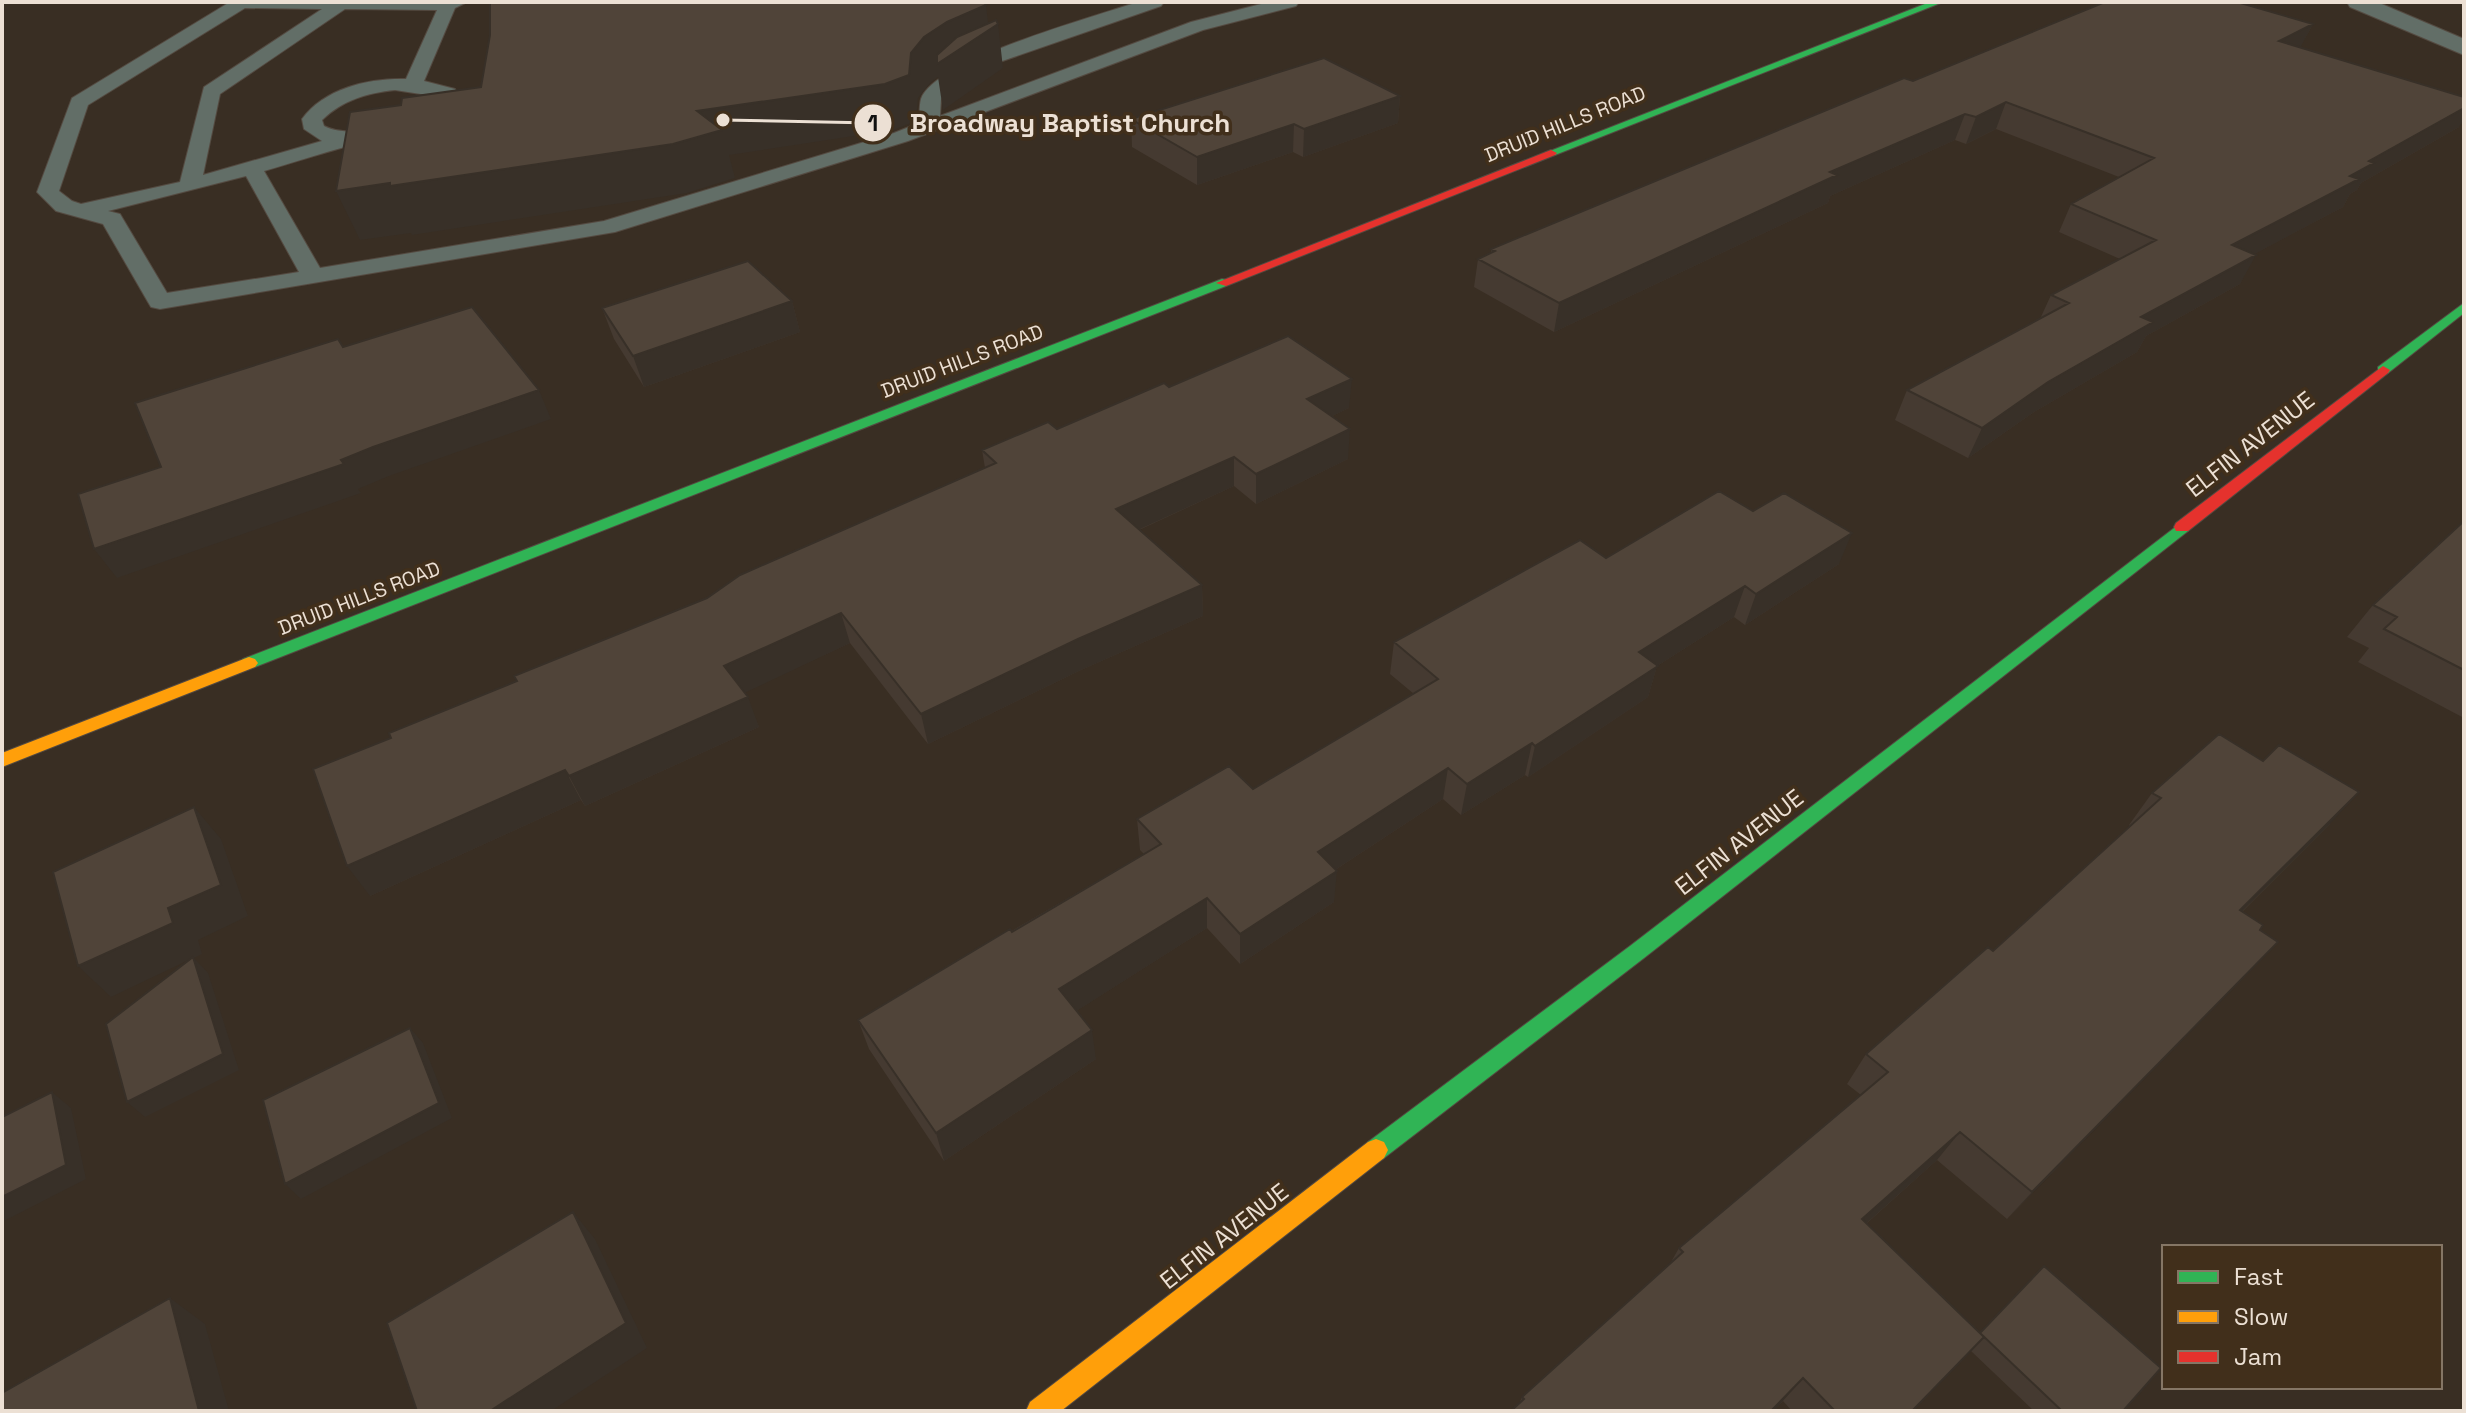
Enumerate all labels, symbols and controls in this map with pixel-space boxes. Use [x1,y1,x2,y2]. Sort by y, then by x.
street label: DRUID HILLS ROAD [1481,80,1649,168]
callout: Broadway Baptist Church [853,98,1246,148]
text: Broadway Baptist Church [910,106,1230,140]
text: 1 [868,107,878,138]
street label: DRUID HILLS ROAD [877,318,1047,404]
street label: ELFIN AVENUE [2179,384,2321,504]
street label: DRUID HILLS ROAD [274,555,444,641]
street label: ELFIN AVENUE [1668,782,1810,902]
street label: ELFIN AVENUE [1153,1176,1295,1296]
legend [2162,1245,2442,1389]
text: Fast [2234,1261,2284,1292]
text: Slow [2234,1301,2288,1332]
text: Jam [2234,1341,2282,1372]

